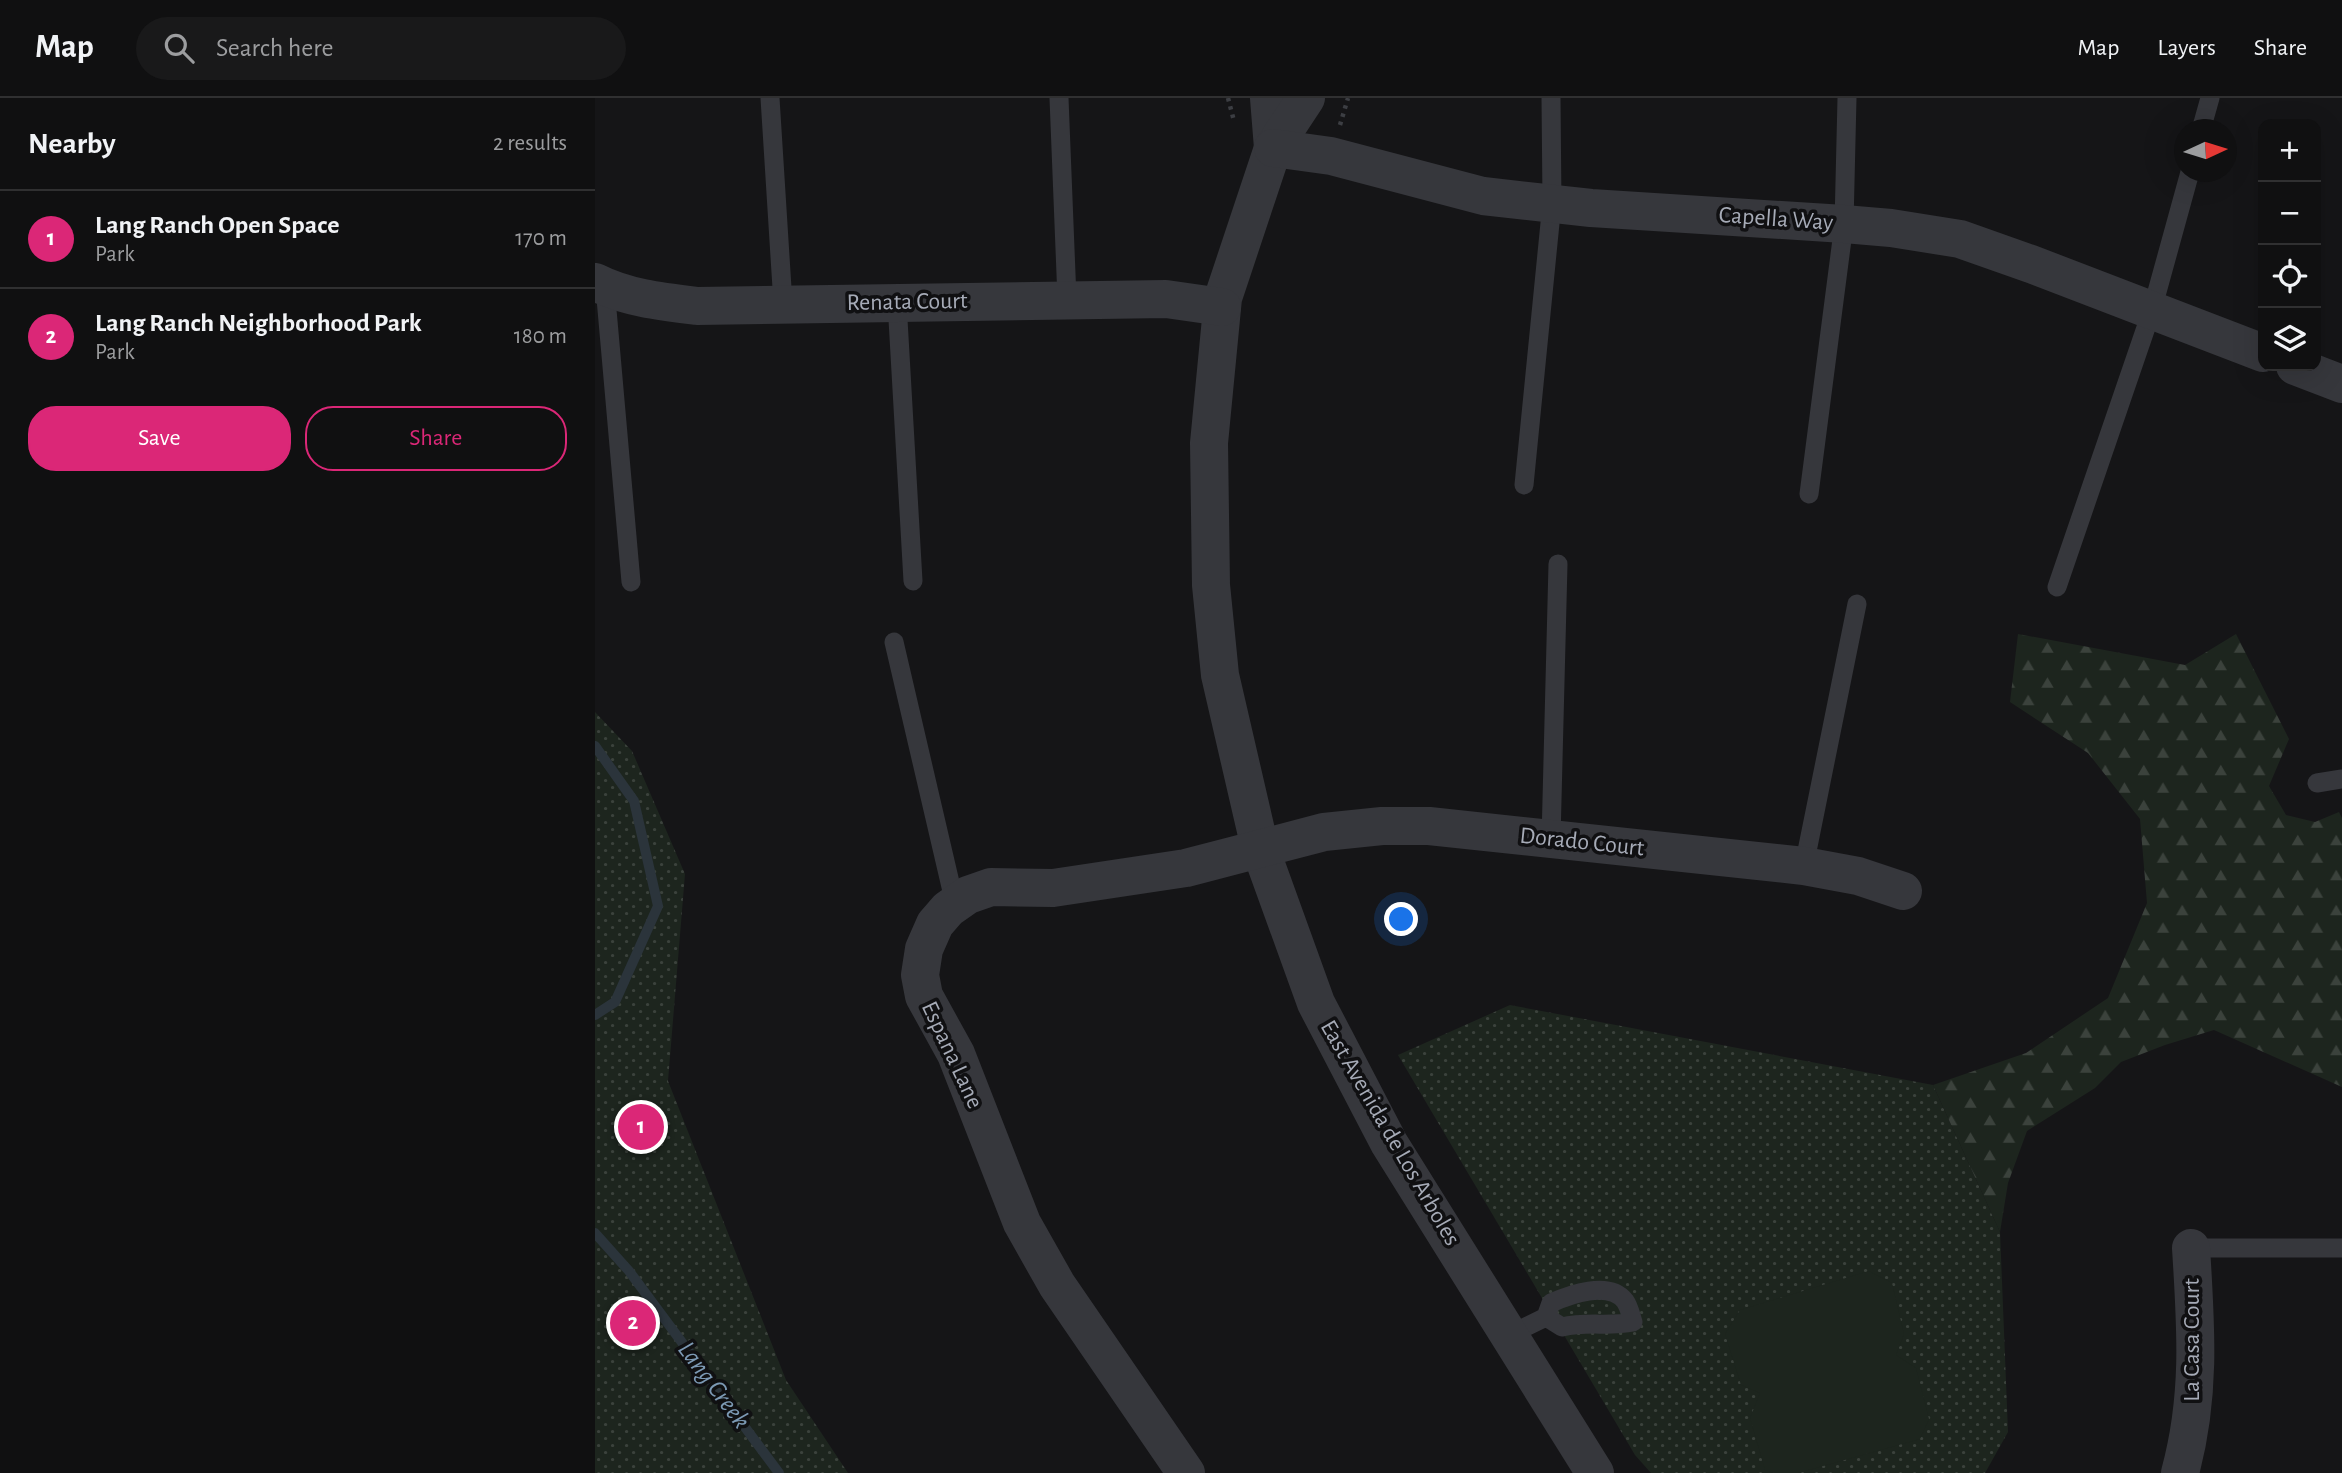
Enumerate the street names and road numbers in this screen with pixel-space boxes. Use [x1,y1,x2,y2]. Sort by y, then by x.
street label: Capella Way [1718,203,1834,235]
street label: Renata Court [846,289,968,315]
street label: Dorado Court [1519,824,1646,861]
street label: Espana Lane [917,998,987,1112]
street label: East Avenida de Los Arboles [1316,1016,1464,1250]
street label: La Casa Court [2180,1278,2204,1402]

